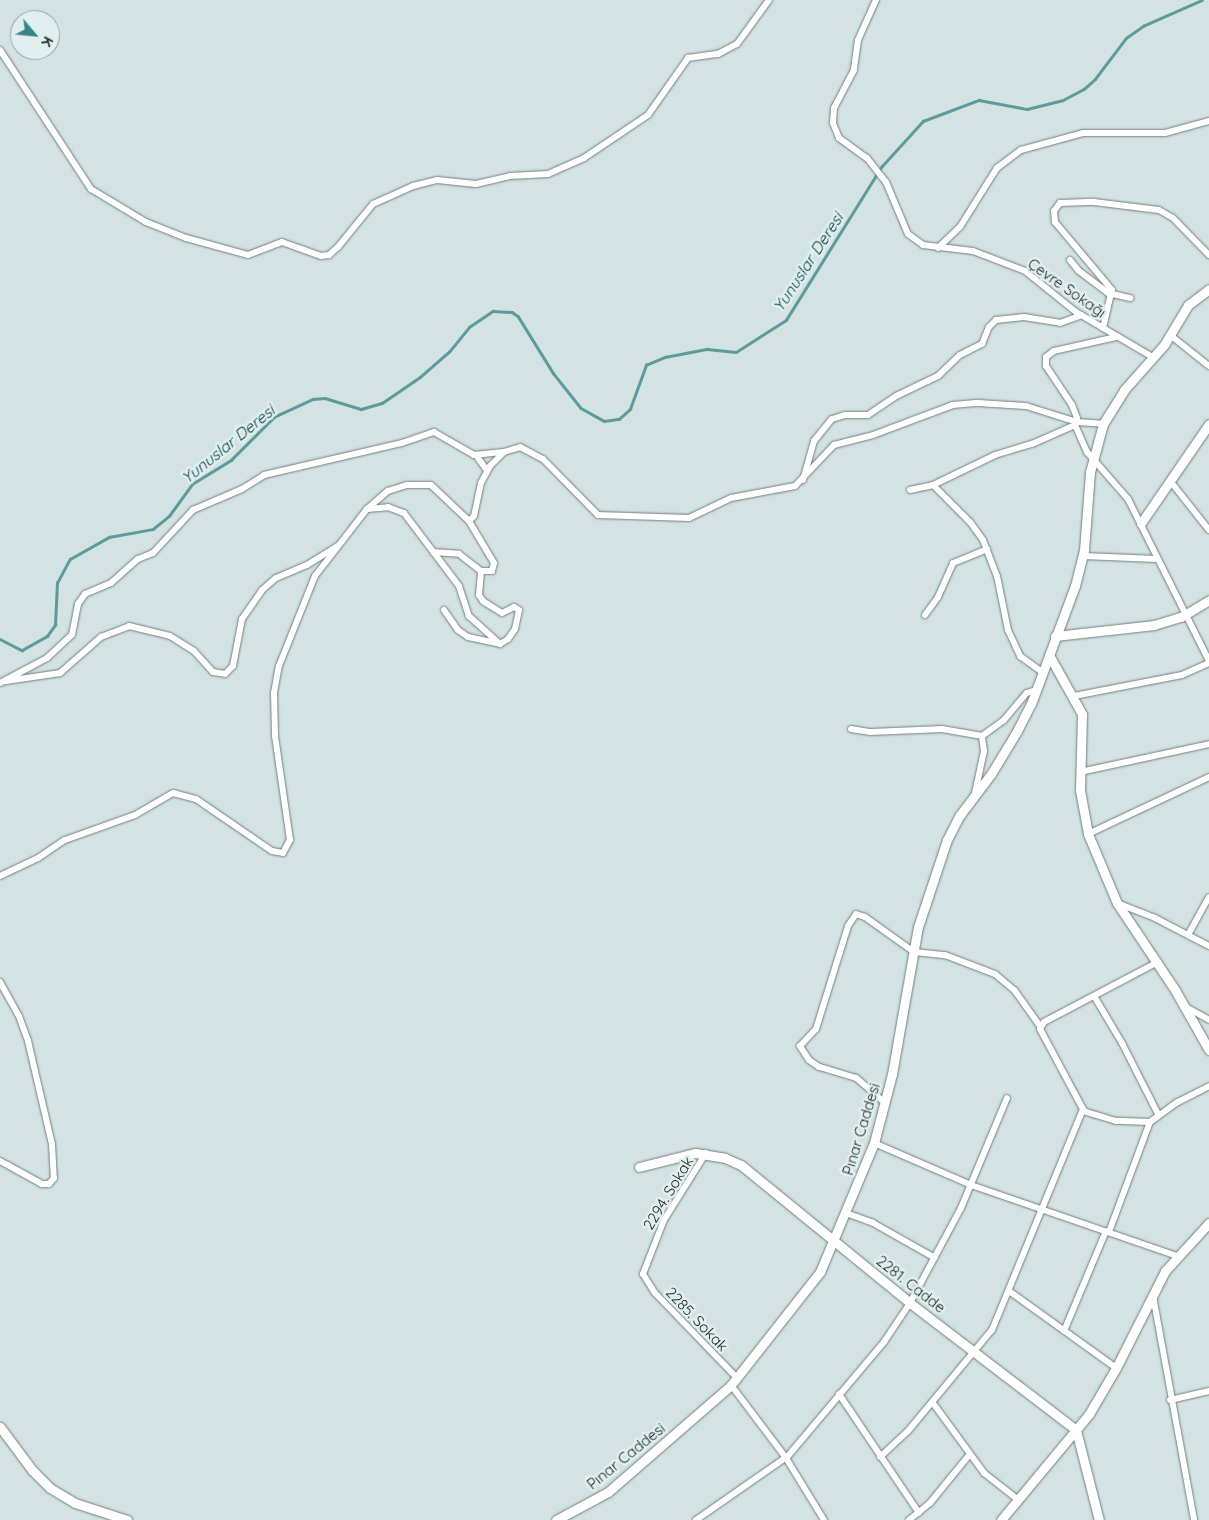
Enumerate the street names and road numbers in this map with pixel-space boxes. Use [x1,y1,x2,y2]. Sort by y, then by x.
street label: Çevre Sokağı [1024,254,1110,322]
street label: Pınar Caddesi [838,1081,884,1177]
street label: 2294. Sokak [639,1153,697,1233]
street label: 2281. Cadde [873,1251,949,1317]
street label: 2285. Sokak [662,1283,732,1355]
street label: Pınar Caddesi [583,1419,669,1493]

